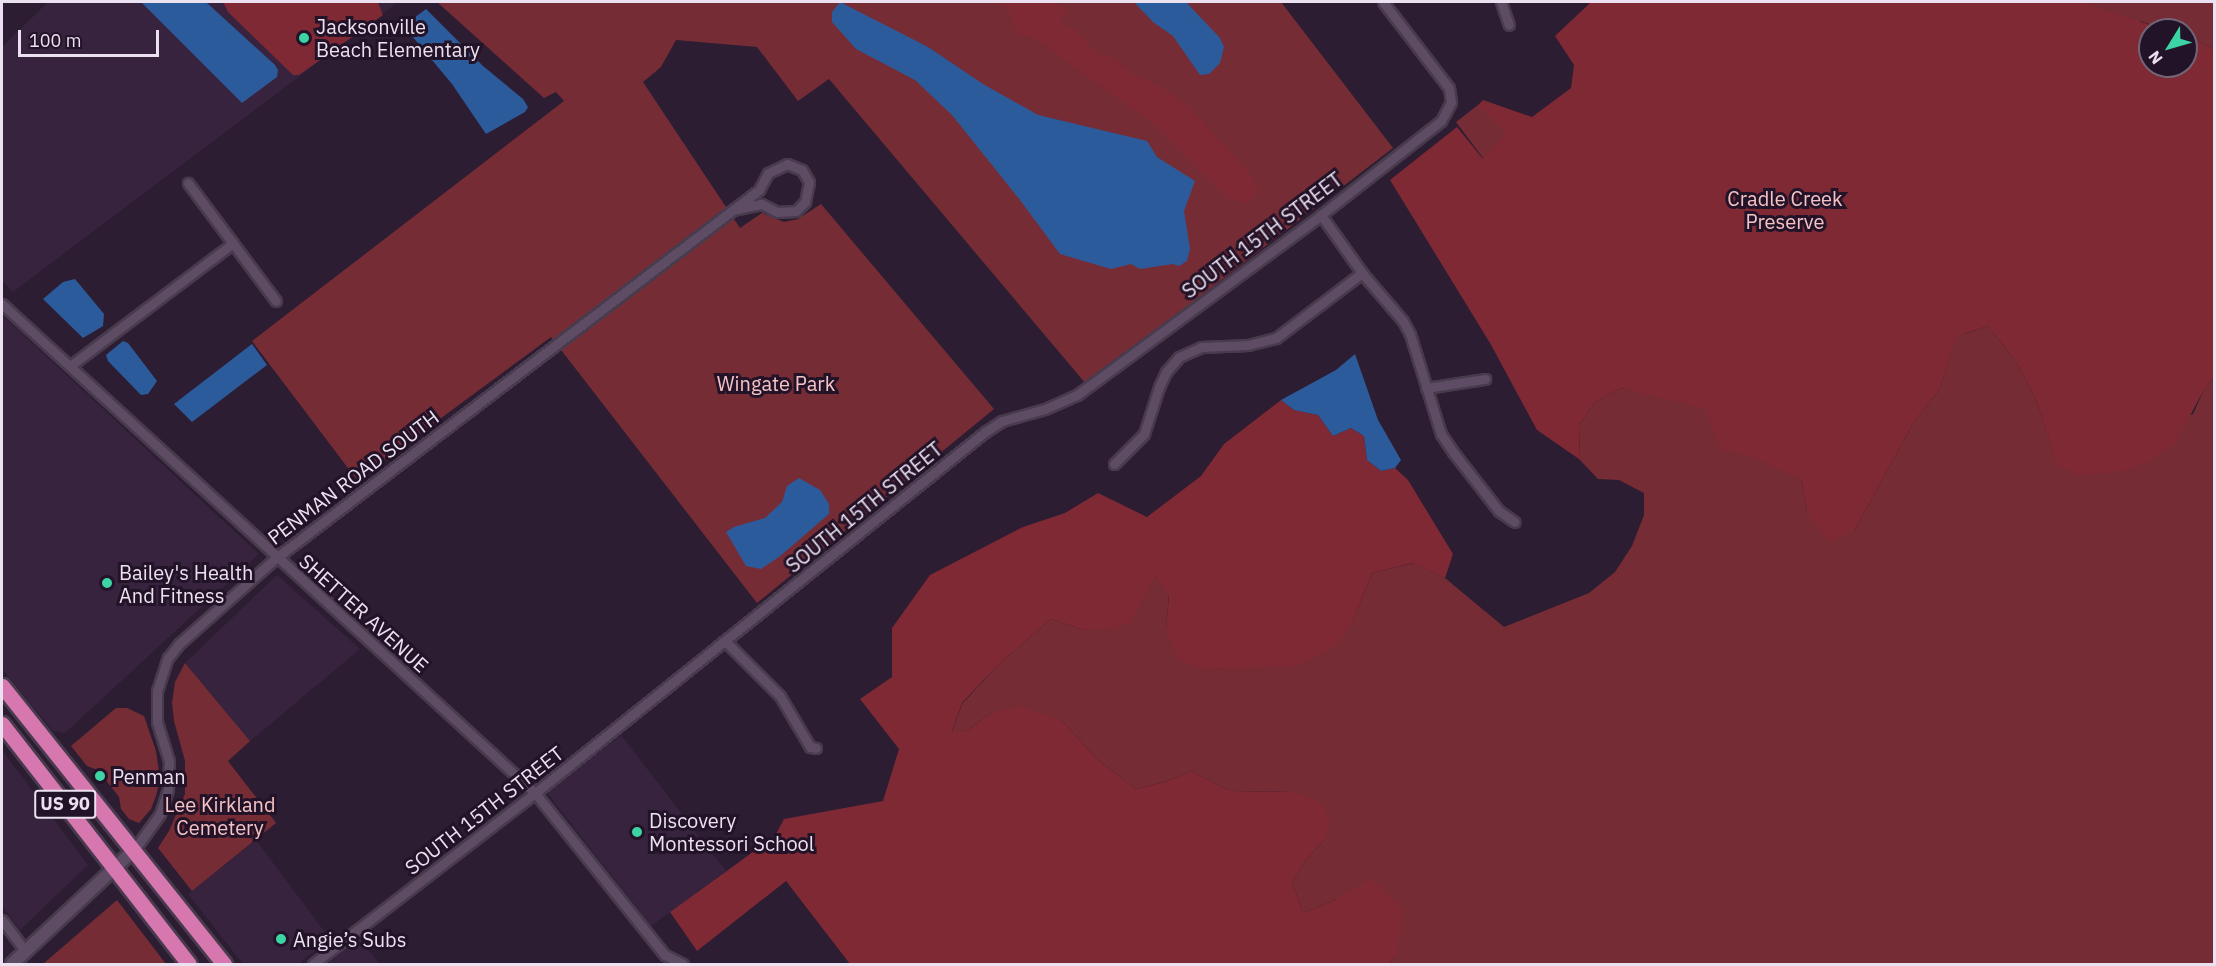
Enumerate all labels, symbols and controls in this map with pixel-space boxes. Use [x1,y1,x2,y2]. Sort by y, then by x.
place label: Jacksonville Beach Elementary [316,14,480,61]
scale bar [21,18,162,56]
north arrow [2138,18,2198,78]
text: 100 m [29,29,81,52]
marker: Jacksonville Beach Elementary [297,31,311,45]
text: N [2144,47,2167,68]
street label: SOUTH 15TH STREET [1177,167,1347,303]
park label: Cradle Creek Preserve [1727,187,1843,234]
park label: Wingate Park [717,371,835,395]
street label: PENMAN ROAD SOUTH [263,405,443,549]
street label: SOUTH 15TH STREET [781,437,947,577]
street label: SHETTER AVENUE [295,549,433,677]
place label: Bailey's Health And Fitness [119,560,253,607]
marker: Bailey's Health And Fitness [100,576,114,590]
street label: SOUTH 15TH STREET [400,741,568,879]
place label: Penman [112,764,186,788]
marker: Penman [93,769,107,783]
road number: US 90 [34,789,97,819]
park label: Lee Kirkland Cemetery [164,793,276,840]
place label: Discovery Montessori School [649,808,814,855]
marker: Discovery Montessori School [630,825,644,839]
place label: Angie’s Subs [293,927,406,951]
marker: Angie’s Subs [274,932,288,946]

